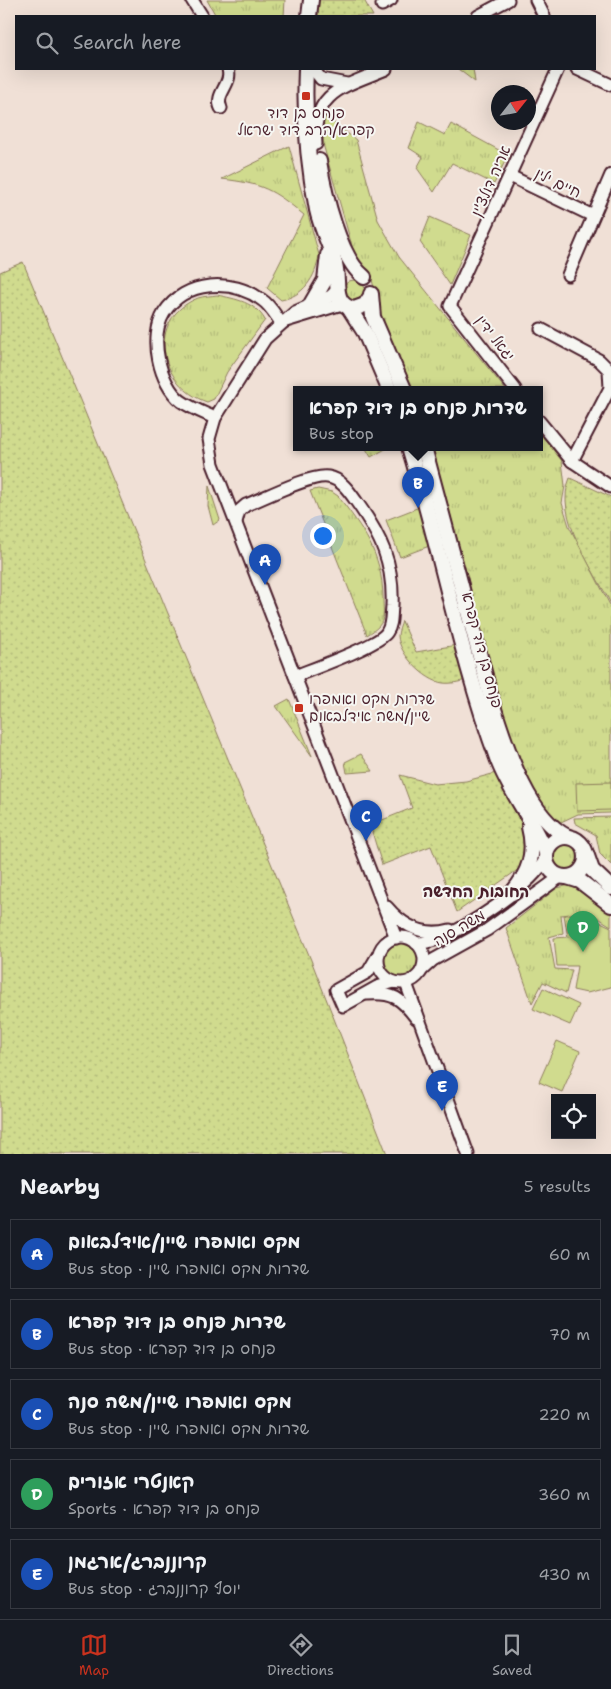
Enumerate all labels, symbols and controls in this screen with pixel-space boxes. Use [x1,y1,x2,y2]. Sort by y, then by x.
search box [15,15,596,70]
icon: search [33,29,61,57]
text: Search here [73,30,182,55]
north arrow [491,85,536,130]
marker: פנחס בן דוד קפרא/הרב דוד ישראל [300,90,312,102]
place label: פנחס בן דוד קפרא/הרב דוד ישראל [237,103,375,140]
street label: אריה דולצ'ין [466,142,516,220]
street label: חיים ילין [532,163,584,203]
street label: יגאל ידין [471,311,519,365]
popup [293,386,543,451]
text: שדרות פנחס בן דוד קפרא [309,395,527,420]
text: Bus stop [309,423,374,444]
pin: B [402,467,434,508]
your location [310,523,336,549]
pin: A [249,544,281,585]
street label: פנחס בן דוד קפרא [457,590,507,710]
place label: שדרות מקס ואמפרו שיין/משה אידלבאום [309,689,435,726]
marker: שדרות מקס ואמפרו שיין/משה אידלבאום [293,702,305,714]
pin: C [350,800,382,841]
district label: רחובות החדשה [423,881,529,902]
street label: משה סנה [429,905,489,951]
pin: D [567,911,599,952]
pin: E [426,1070,458,1111]
map controls [551,1094,596,1139]
button: locate [551,1094,596,1139]
text: Nearby [20,1173,100,1201]
text: 5 results [524,1176,591,1197]
text: מקס ואמפרו שיין/אידלבאום [68,1229,300,1254]
text: A [31,1244,43,1265]
text: 60 m [549,1244,590,1265]
text: Bus stop · שדרות מקס ואמפרו שיין [68,1258,309,1279]
text: שדרות פנחס בן דוד קפרא [68,1309,286,1334]
text: B [32,1324,42,1345]
text: 70 m [549,1324,590,1345]
text: Bus stop · פנחס בן דוד קפרא [68,1338,275,1359]
text: מקס ואמפרו שיין/משה סנה [68,1389,292,1414]
text: C [32,1404,42,1425]
text: 220 m [538,1404,590,1425]
text: Bus stop · שדרות מקס ואמפרו שיין [68,1418,309,1439]
text: קאנטרי אזורים [68,1469,194,1494]
text: D [31,1484,43,1505]
text: 360 m [538,1484,590,1505]
text: Sports · פנחס בן דוד קפרא [68,1498,260,1519]
text: קרוננברג/ארגמן [68,1549,207,1574]
text: E [32,1564,42,1585]
text: 430 m [539,1564,590,1585]
text: Bus stop · יוסף קרוננברג [68,1578,241,1599]
tab: Map [79,1631,109,1679]
tab: Directions [267,1631,334,1679]
tab: Saved [492,1631,532,1679]

